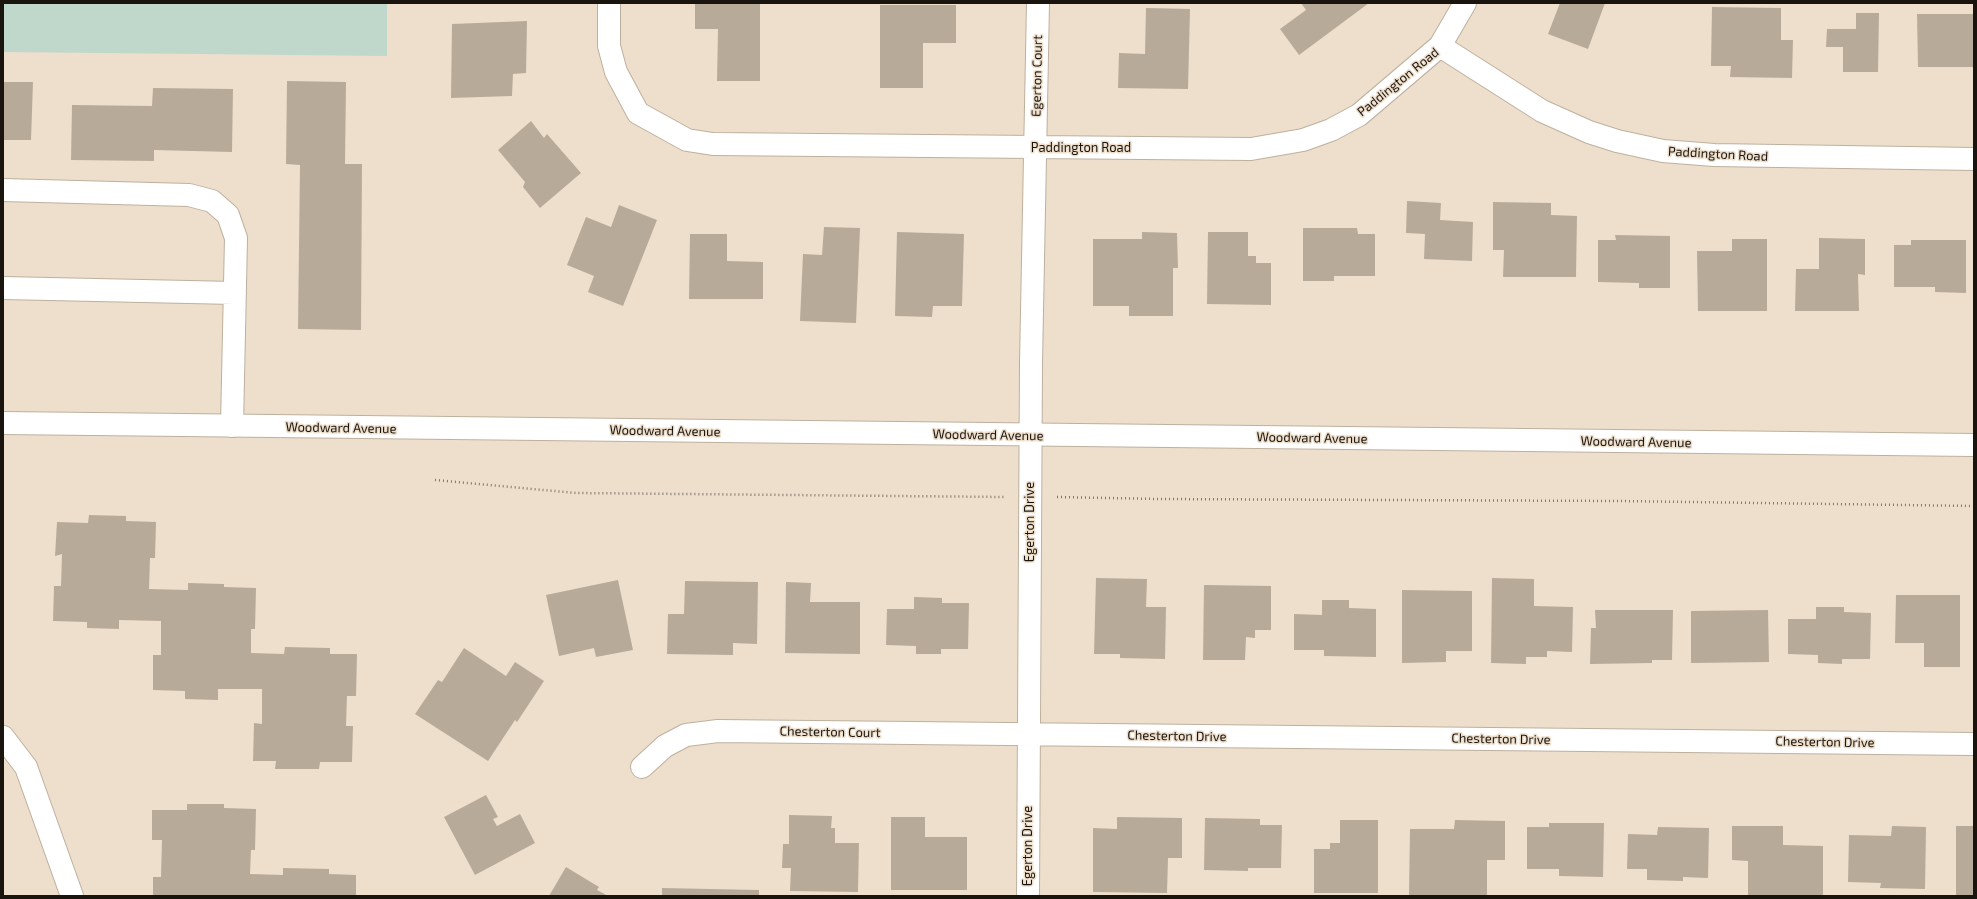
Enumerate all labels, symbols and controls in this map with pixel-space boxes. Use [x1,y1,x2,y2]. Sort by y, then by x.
street label: Egerton Court [1028,35,1046,117]
street label: Paddington Road [1354,44,1442,120]
street label: Paddington Road [1031,140,1131,156]
street label: Paddington Road [1667,144,1769,164]
street label: Woodward Avenue [285,419,397,437]
street label: Woodward Avenue [609,422,721,440]
street label: Woodward Avenue [932,426,1044,444]
street label: Woodward Avenue [1256,429,1368,447]
street label: Woodward Avenue [1580,433,1692,451]
street label: Egerton Drive [1022,482,1038,562]
street label: Chesterton Court [779,723,881,741]
street label: Chesterton Drive [1127,727,1227,745]
street label: Chesterton Drive [1451,730,1551,748]
street label: Chesterton Drive [1775,733,1875,751]
street label: Egerton Drive [1020,806,1036,886]

